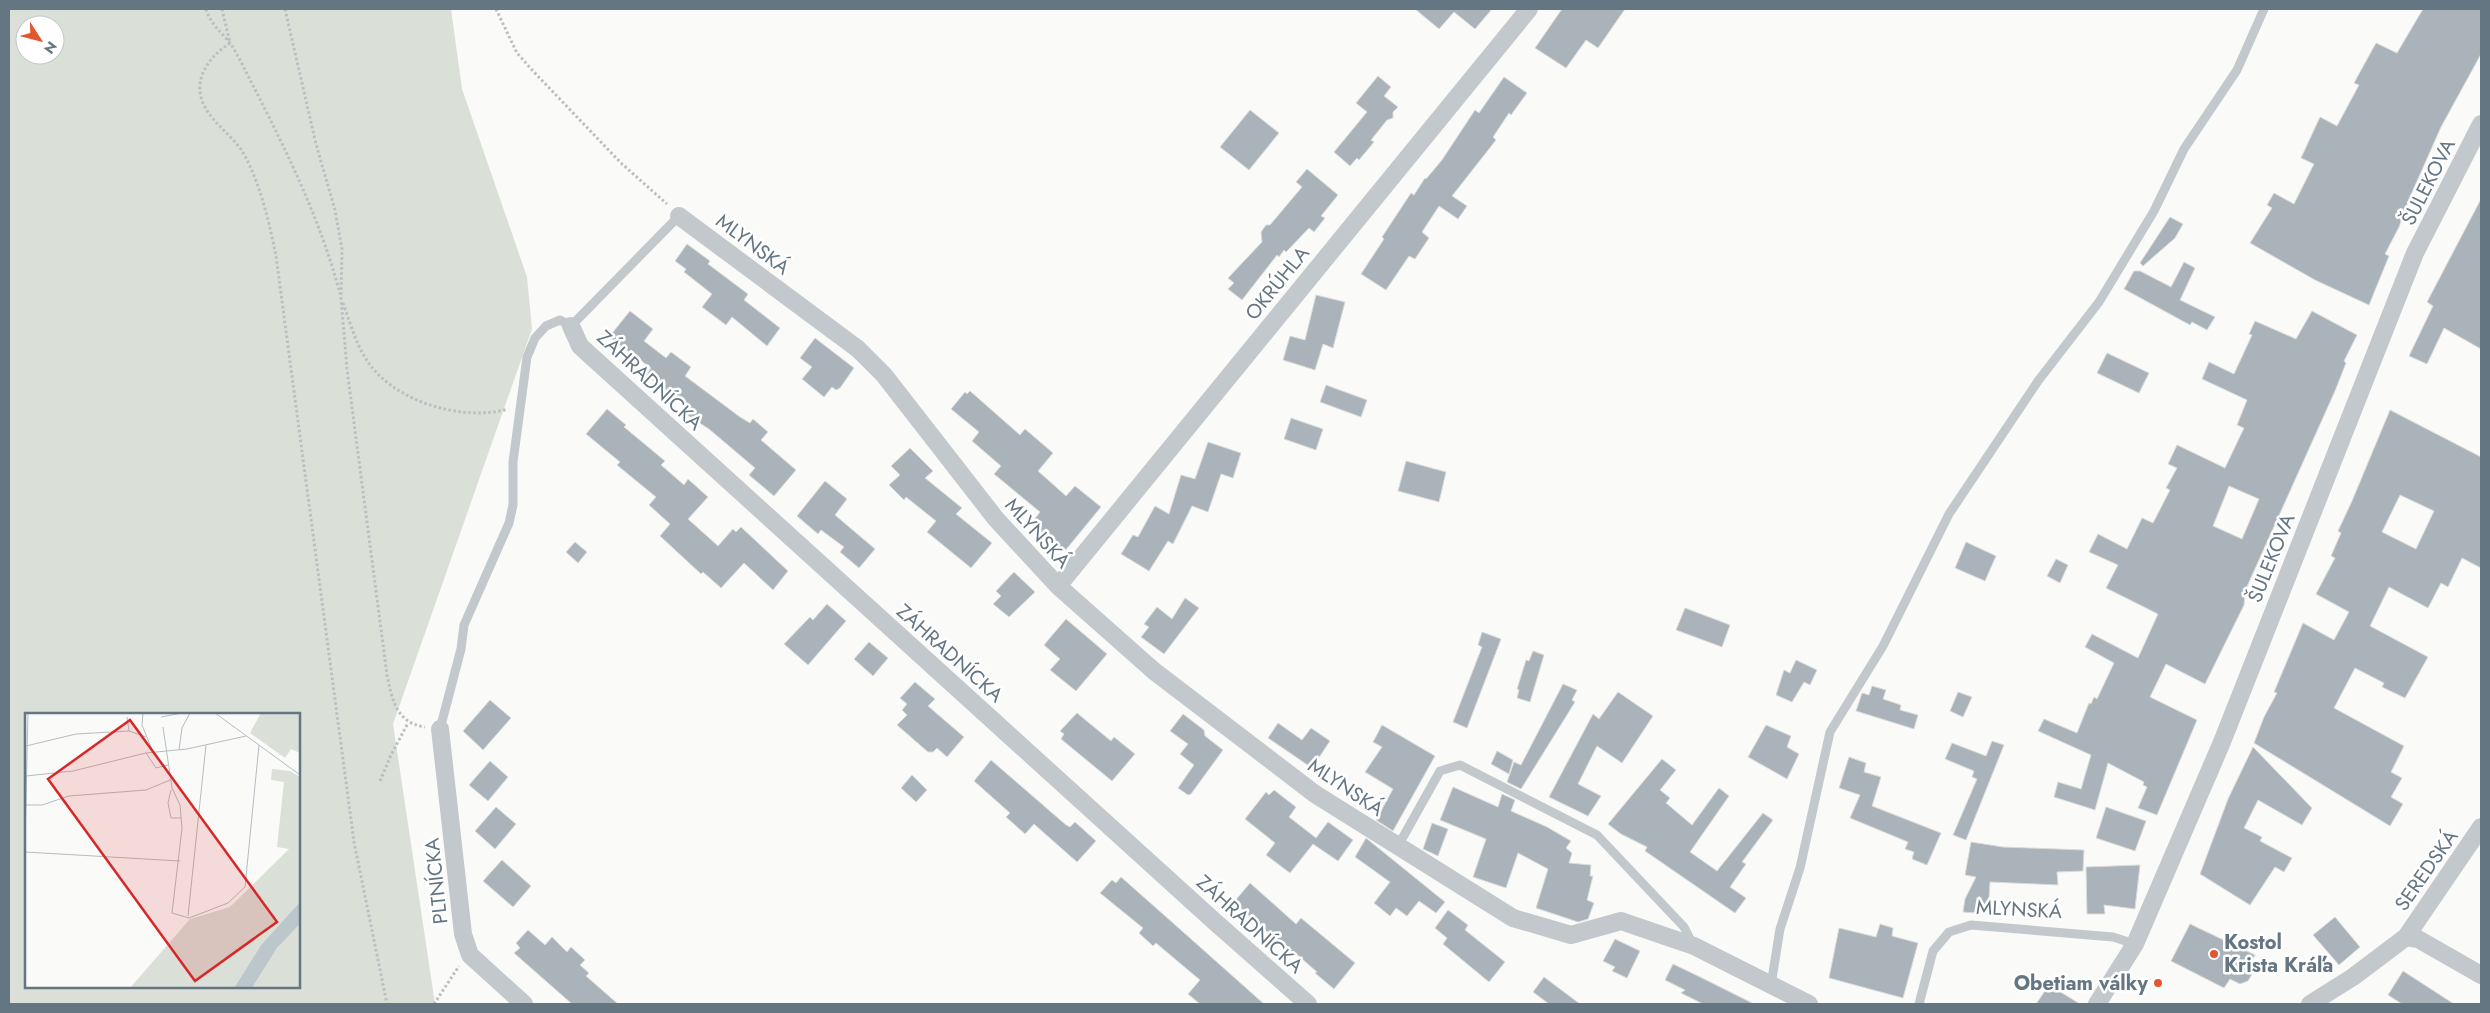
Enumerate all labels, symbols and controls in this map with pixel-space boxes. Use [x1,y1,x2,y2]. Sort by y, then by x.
north arrow [15,15,65,65]
text: N [39,37,62,58]
street label: ŠULEKOVA [2394,133,2463,230]
street label: MLYNSKÁ [710,207,796,282]
street label: OKRÚHLA [1238,239,1317,327]
street label: ZÁHRADNÍCKA [590,324,709,438]
street label: MLYNSKÁ [998,492,1078,576]
street label: ŠULEKOVA [2241,509,2303,607]
street label: ZÁHRADNÍCKA [890,597,1010,710]
inset map [25,713,300,988]
street label: MLYNSKÁ [1302,751,1390,824]
street label: SEREDSKÁ [2388,823,2465,917]
street label: PLTNÍCKA [417,836,455,925]
street label: ZÁHRADNÍCKA [1190,868,1310,981]
street label: MLYNSKÁ [1975,893,2063,926]
place label: Kostol Krista Kráľa [2224,928,2333,980]
marker: Kostol Krista Kráľa [2208,948,2220,960]
place label: Obetiam války [2014,969,2149,998]
marker: Obetiam války [2152,977,2164,989]

